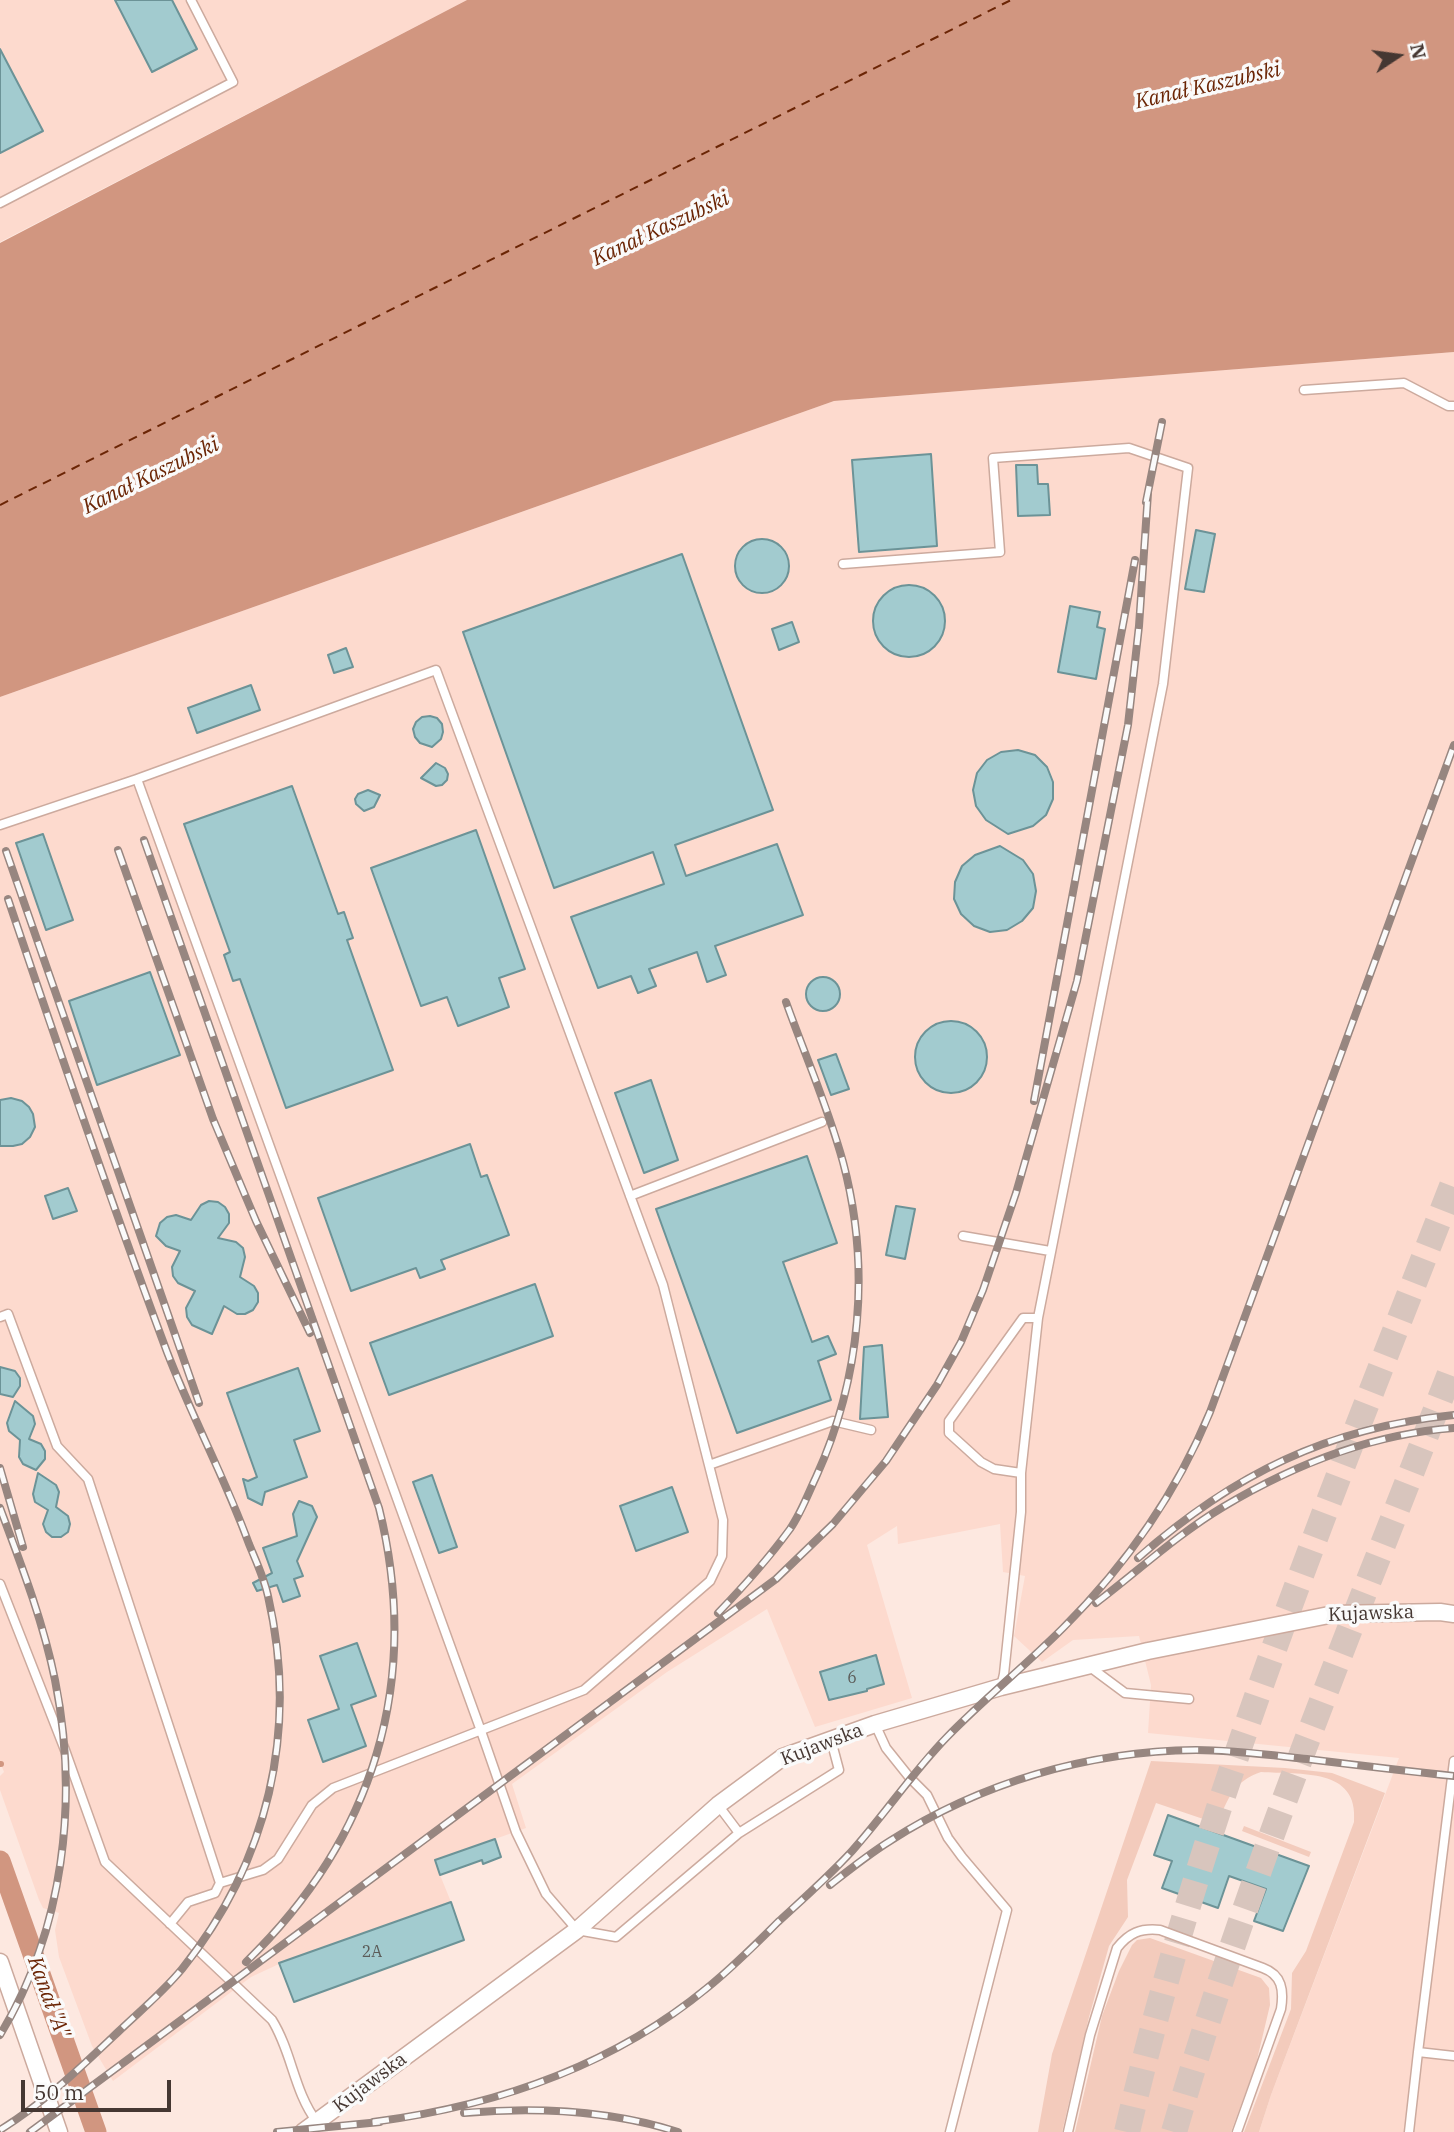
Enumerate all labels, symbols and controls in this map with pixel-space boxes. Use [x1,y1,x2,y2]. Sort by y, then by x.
north arrow [1363,21,1433,91]
text: N [1405,41,1432,61]
water label: Kanał Kaszubski [1133,57,1283,115]
water label: Kanał Kaszubski [588,186,734,272]
water label: Kanał Kaszubski [79,432,223,520]
street label: Kujawska [1328,1601,1414,1627]
house number: 6 [847,1668,857,1688]
street label: Kujawska [778,1719,866,1771]
house number: 2A [362,1942,382,1962]
water label: Kanał "A" [22,1953,74,2041]
street label: Kujawska [329,2048,411,2118]
scale bar [24,2066,175,2110]
text: 50 m [34,2078,84,2106]

